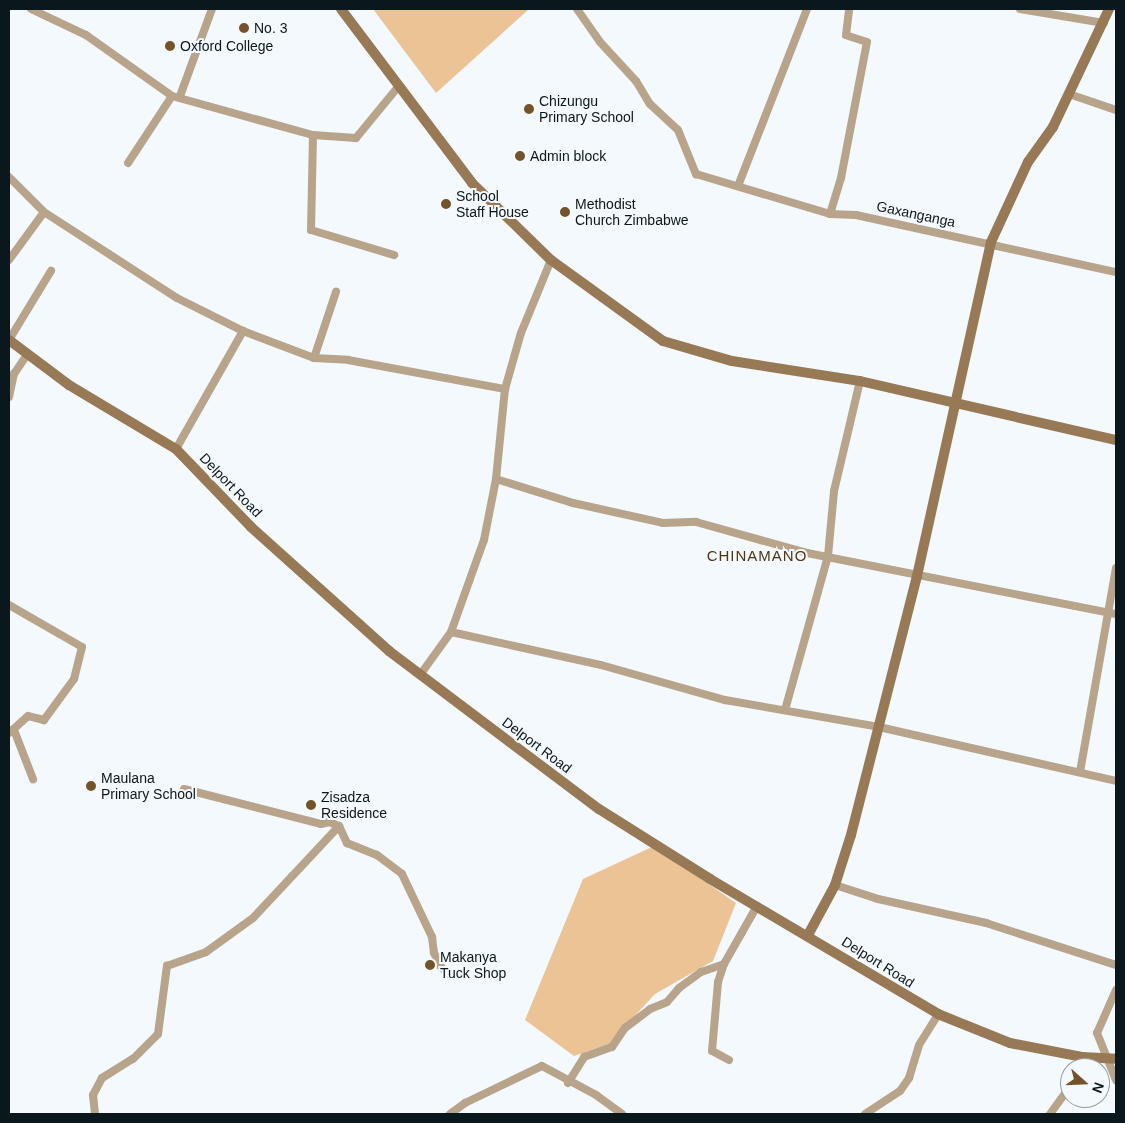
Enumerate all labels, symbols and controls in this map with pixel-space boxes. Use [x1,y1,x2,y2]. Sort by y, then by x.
place label: No. 3 [254,20,287,36]
marker: No. 3 [238,22,250,34]
place label: Oxford College [180,38,273,54]
marker: Oxford College [164,40,176,52]
place label: Chizungu Primary School [539,93,634,125]
marker: Chizungu Primary School [523,103,535,115]
place label: Admin block [530,148,606,164]
marker: Admin block [514,150,526,162]
place label: School Staff House [456,188,529,220]
place label: Methodist Church Zimbabwe [575,196,689,228]
street label: Gaxanganga [875,197,957,231]
marker: School Staff House [440,198,452,210]
marker: Methodist Church Zimbabwe [559,206,571,218]
street label: Delport Road [196,449,266,521]
district label: CHINAMANO [706,547,808,565]
street label: Delport Road [499,713,575,777]
place label: Maulana Primary School [101,770,196,802]
marker: Maulana Primary School [85,780,97,792]
place label: Zisadza Residence [321,789,387,822]
marker: Zisadza Residence [305,799,317,811]
street label: Delport Road [839,933,917,991]
place label: Makanya Tuck Shop [440,949,506,982]
marker: Makanya Tuck Shop [424,959,436,971]
north arrow [1060,1058,1110,1108]
text: N [1089,1080,1107,1095]

